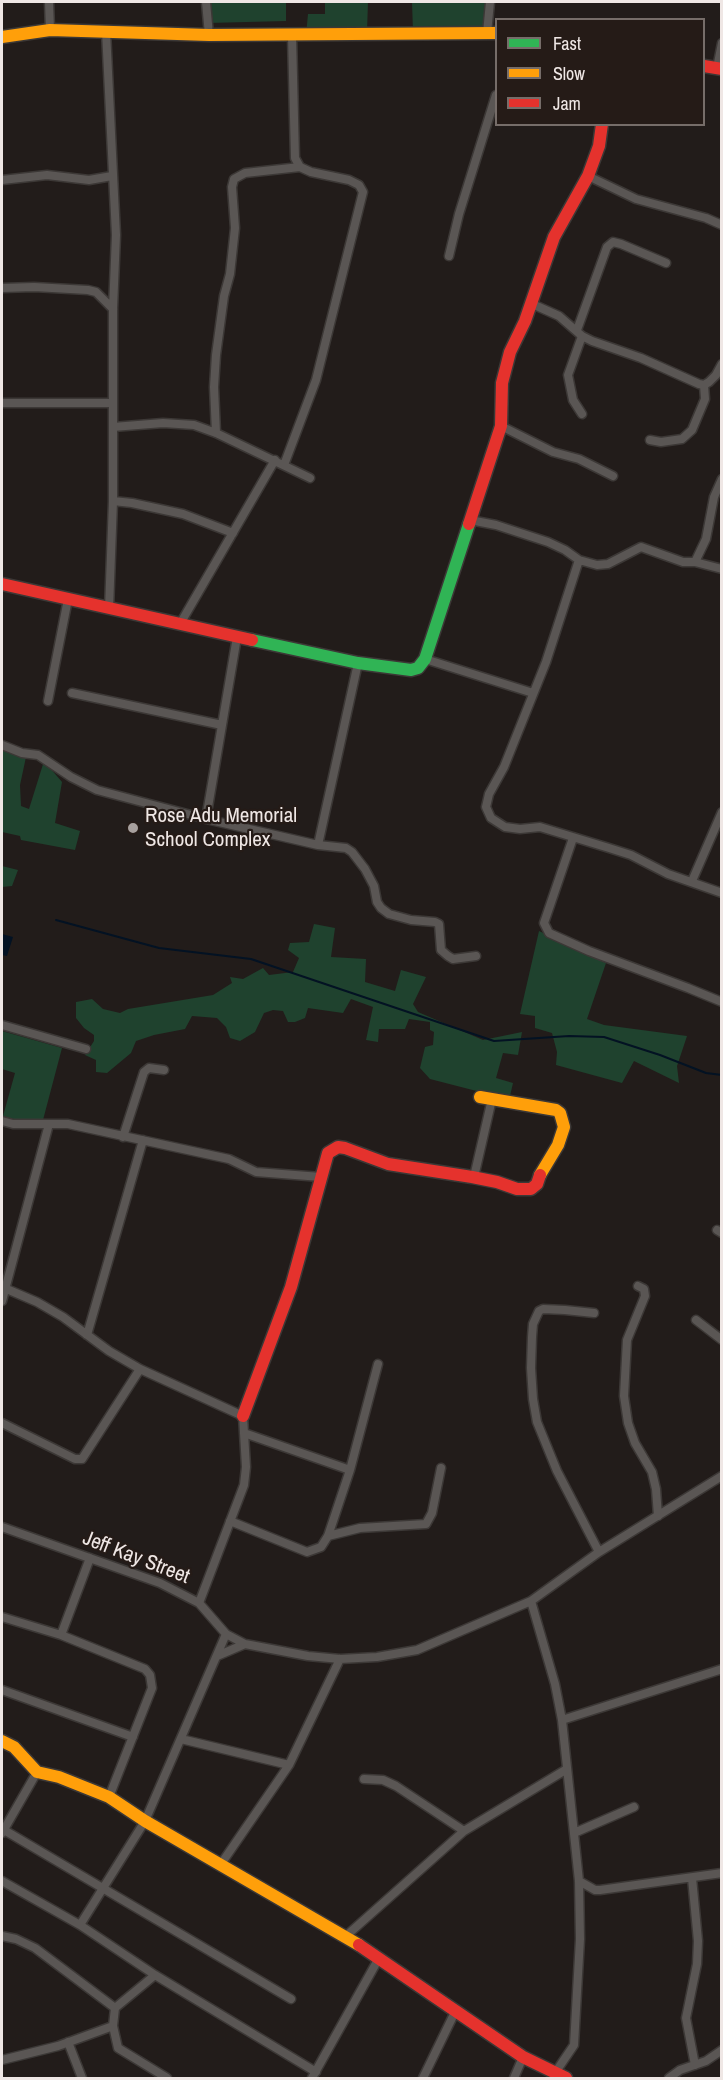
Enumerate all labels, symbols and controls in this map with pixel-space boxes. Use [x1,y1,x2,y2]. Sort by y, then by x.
legend [495,18,705,126]
text: Fast [553,31,581,56]
text: Slow [553,61,585,86]
text: Jam [553,91,581,116]
place label: Rose Adu Memorial School Complex [145,803,297,853]
marker: Rose Adu Memorial School Complex [126,821,140,835]
street label: Jeff Kay Street [79,1526,193,1590]

